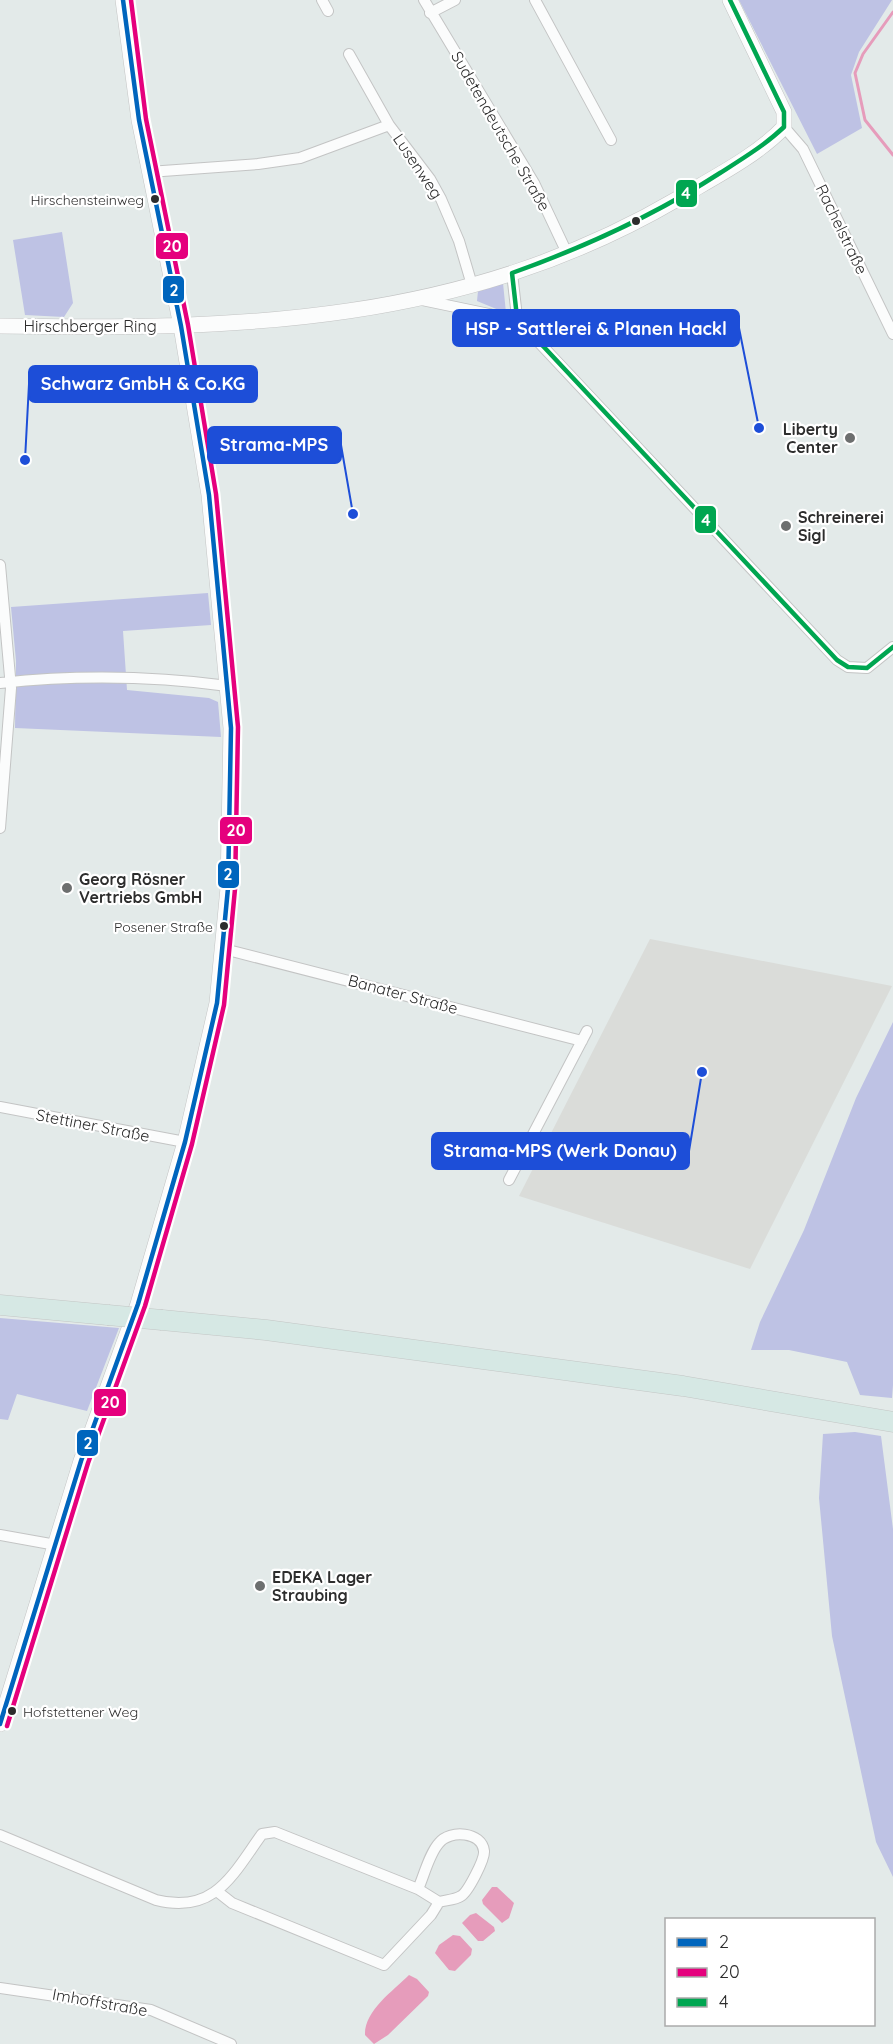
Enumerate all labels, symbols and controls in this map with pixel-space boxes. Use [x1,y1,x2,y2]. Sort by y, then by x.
street label: Sudetendeutsche Straße [447,48,555,214]
street label: Lusenweg [389,130,447,202]
line badge: 4 [675,179,698,208]
street label: Rachelstraße [812,181,872,277]
text: 4 [681,183,691,203]
place label: Hirschensteinweg [30,191,144,209]
marker: Hirschensteinweg [149,193,161,205]
unlabelled marker [630,215,642,227]
line badge: 20 [155,232,189,260]
text: 20 [163,236,182,256]
line badge: 2 [162,275,185,304]
text: 2 [169,280,179,300]
callout: HSP - Sattlerei & Planen Hackl [453,310,739,346]
street label: Hirschberger Ring [23,316,157,336]
text: HSP - Sattlerei & Planen Hackl [465,317,727,340]
callout: Schwarz GmbH & Co.KG [29,366,257,402]
text: Schwarz GmbH & Co.KG [41,372,245,395]
place label: Liberty Center [783,419,838,457]
callout: Strama-MPS [208,427,341,463]
marker: Liberty Center [843,431,857,445]
text: Strama-MPS [220,433,328,456]
line badge: 4 [694,505,717,534]
place label: Schreinerei Sigl [798,507,884,545]
text: 4 [701,510,711,530]
marker: Schreinerei Sigl [779,519,793,533]
line badge: 20 [219,816,253,845]
text: 20 [227,820,246,840]
line badge: 2 [217,860,240,889]
text: 2 [223,864,233,884]
place label: Georg Rösner Vertriebs GmbH [79,869,202,907]
marker: Georg Rösner Vertriebs GmbH [60,881,74,895]
place label: Posener Straße [114,918,213,936]
marker: Posener Straße [218,920,230,932]
street label: Banater Straße [346,970,460,1018]
street label: Stettiner Straße [35,1104,151,1146]
callout: Strama-MPS (Werk Donau) [432,1133,689,1169]
text: Strama-MPS (Werk Donau) [443,1139,677,1162]
line badge: 20 [93,1388,127,1417]
text: 20 [101,1392,120,1412]
line badge: 2 [76,1429,99,1457]
text: 2 [83,1433,93,1453]
place label: EDEKA Lager Straubing [272,1567,372,1605]
marker: EDEKA Lager Straubing [253,1579,267,1593]
place label: Hofstettener Weg [23,1703,138,1721]
marker: Hofstettener Weg [6,1705,18,1717]
legend [665,1918,875,2026]
text: 2 [719,1930,729,1953]
text: 20 [719,1960,740,1983]
street label: Imhoffstraße [51,1984,149,2020]
text: 4 [719,1990,729,2013]

